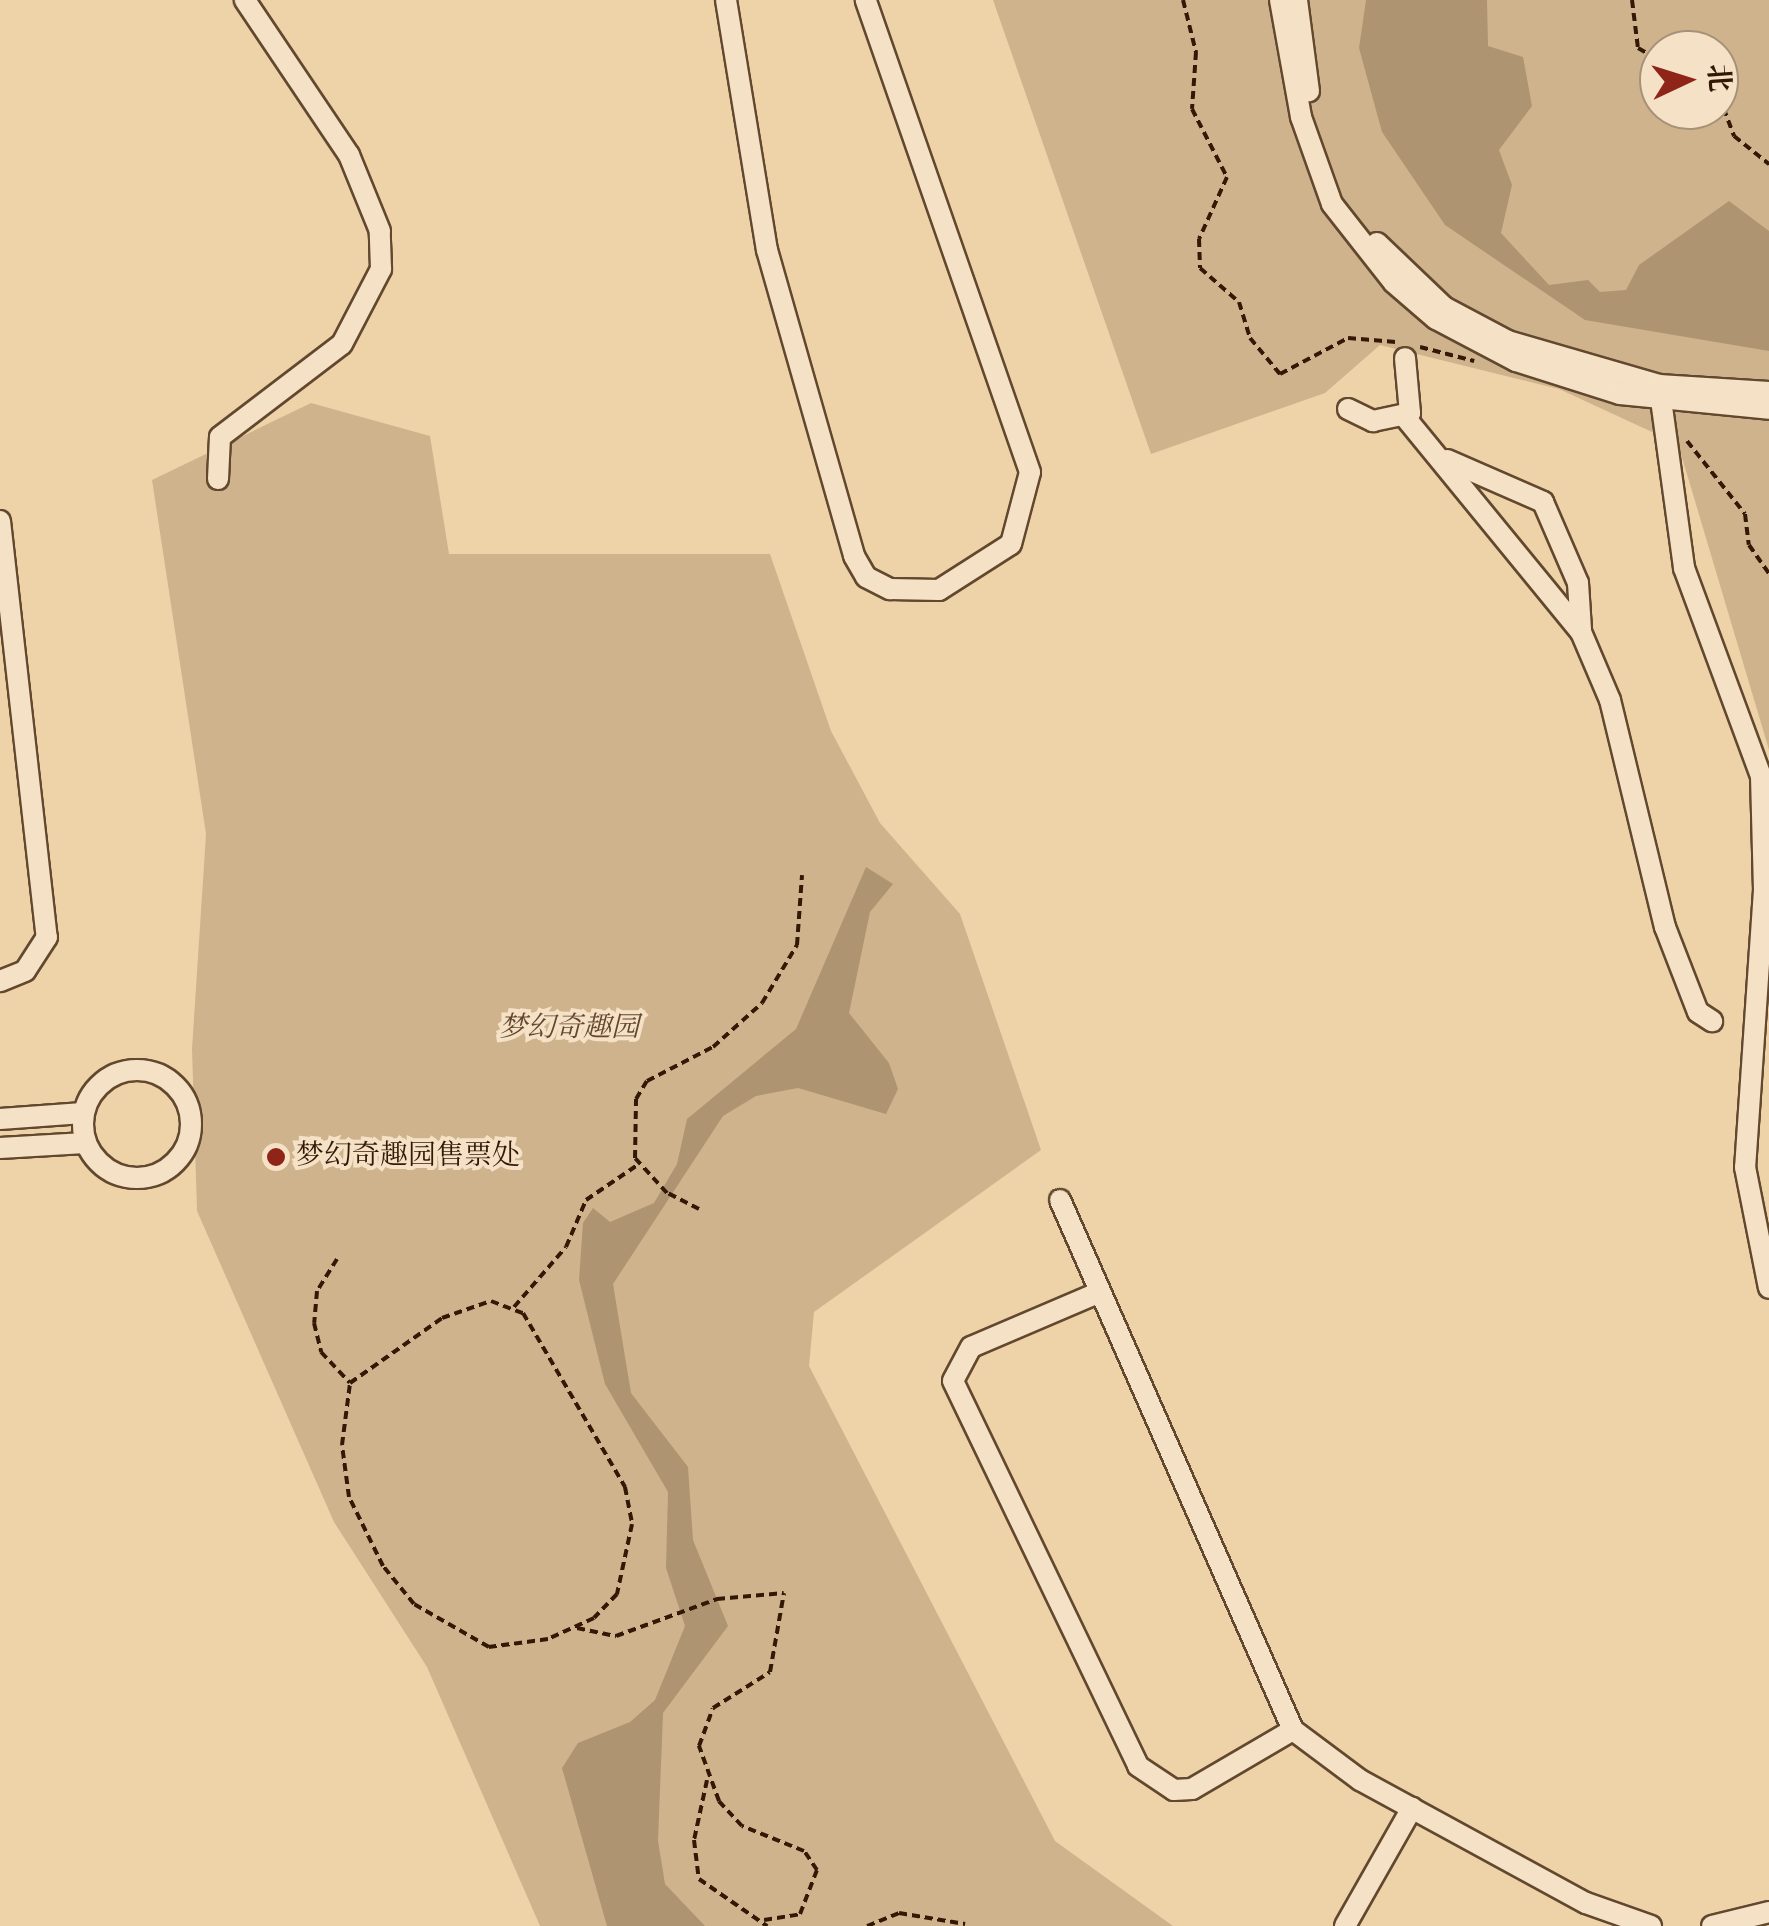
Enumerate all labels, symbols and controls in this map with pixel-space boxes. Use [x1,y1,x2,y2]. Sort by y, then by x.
north arrow [1639,30,1739,130]
text: 北 [1702,63,1732,93]
park label: 梦幻奇趣园 [499,1012,639,1046]
place label: 梦幻奇趣园售票处 [296,1140,520,1174]
marker: 梦幻奇趣园售票处 [265,1146,287,1168]

